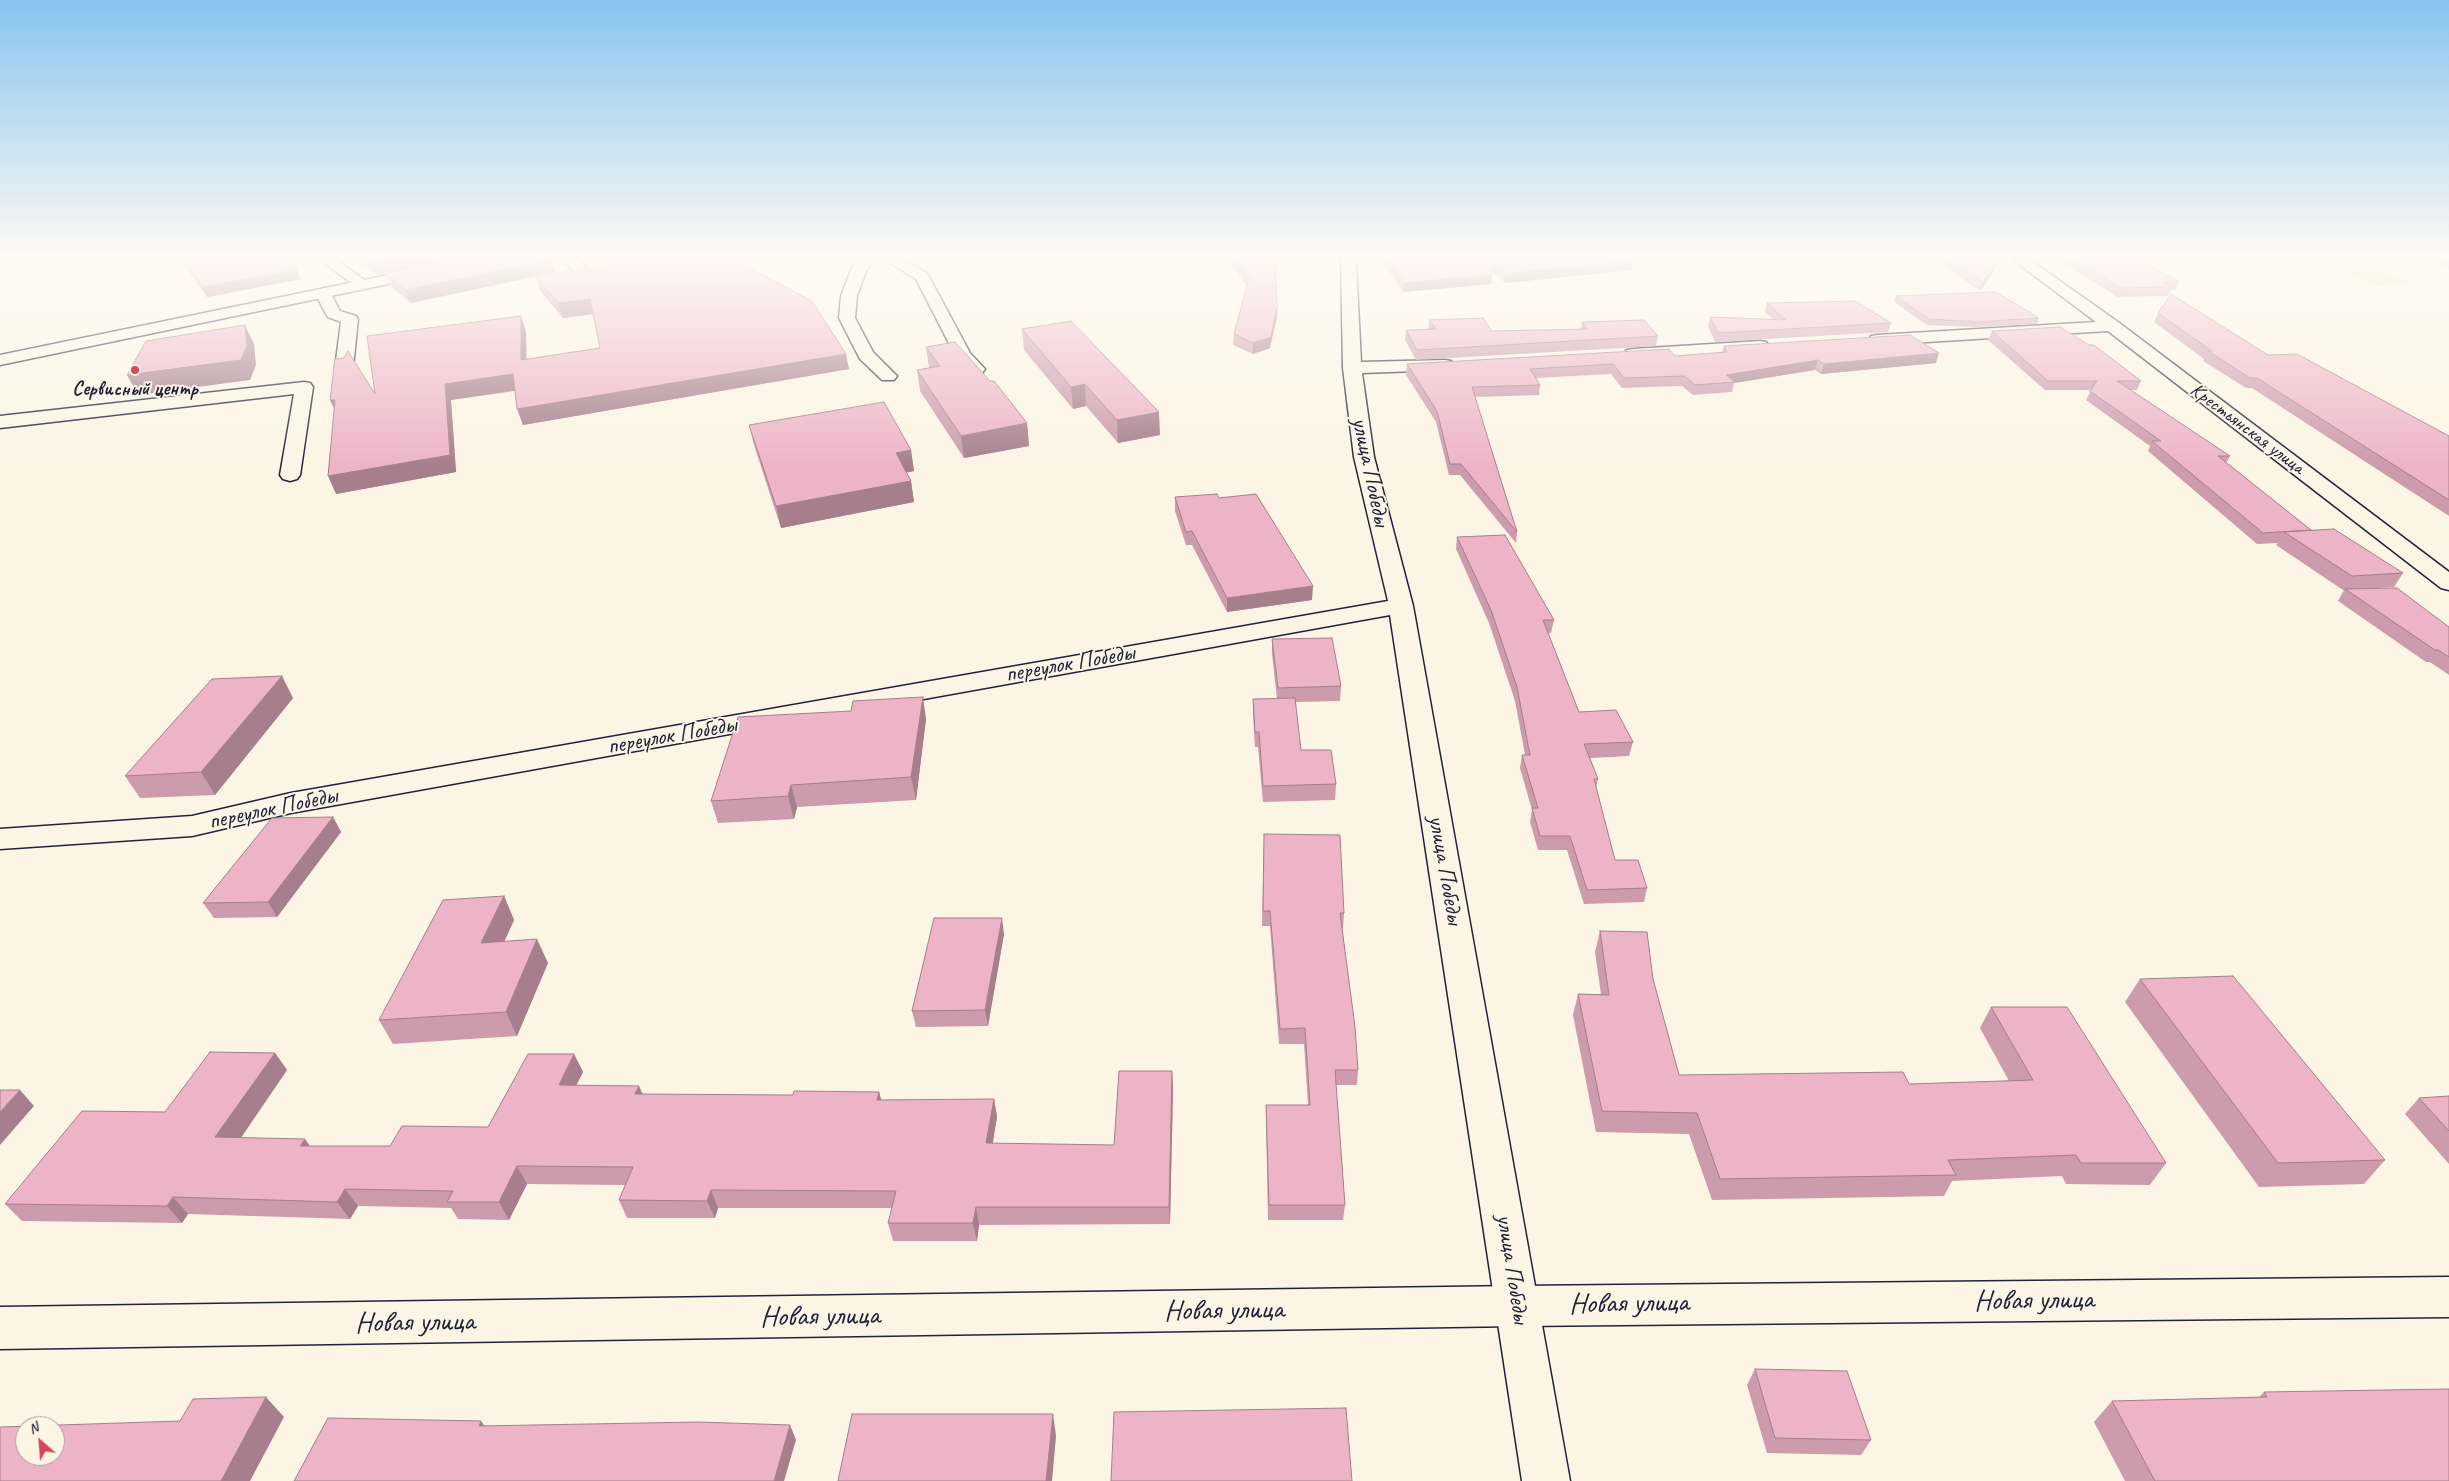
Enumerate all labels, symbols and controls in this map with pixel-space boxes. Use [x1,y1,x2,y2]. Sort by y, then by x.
marker: Сервисный центр [129,364,141,376]
place label: Сервисный центр [72,378,198,402]
street label: Крестьянская улица [2185,378,2309,480]
street label: улица Победы [1344,415,1396,529]
street label: переулок Победы [1003,638,1137,690]
street label: переулок Победы [605,710,739,762]
street label: переулок Победы [206,781,340,837]
street label: улица Победы [1421,813,1469,927]
street label: улица Победы [1489,1212,1535,1326]
street label: Новая улица [1974,1283,2094,1319]
street label: Новая улица [1569,1286,1689,1322]
street label: Новая улица [1164,1293,1284,1329]
street label: Новая улица [760,1299,880,1335]
street label: Новая улица [355,1305,475,1341]
north arrow [15,1416,65,1466]
text: N [26,1419,41,1438]

